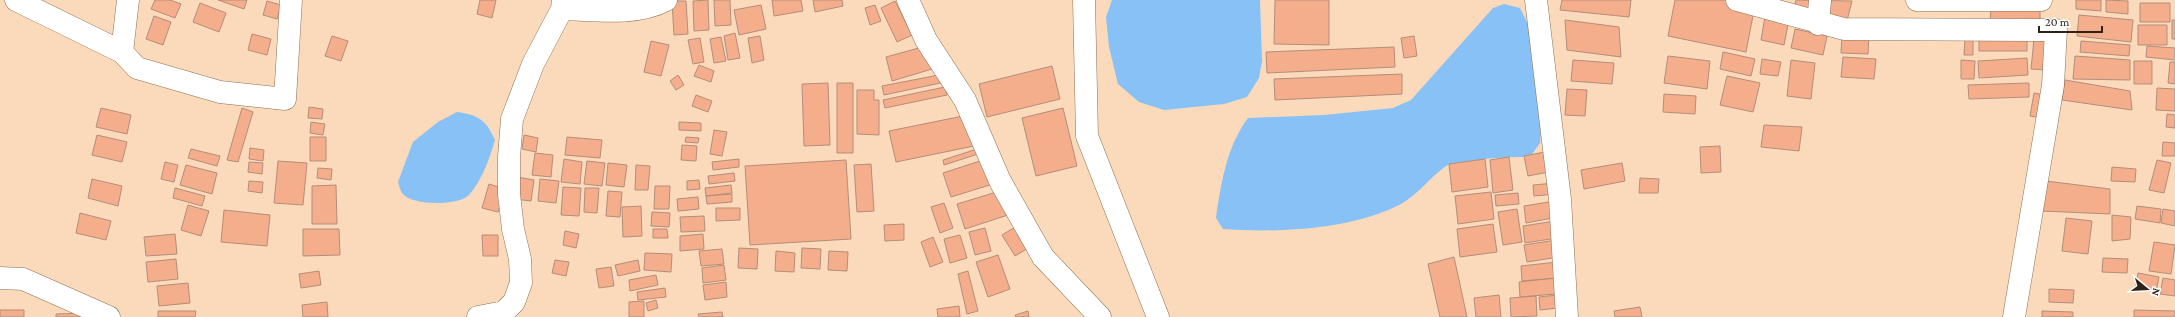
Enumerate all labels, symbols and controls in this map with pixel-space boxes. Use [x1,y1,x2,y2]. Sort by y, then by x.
scale bar [2039,8,2102,34]
text: 20 m [2045,15,2070,29]
north arrow [2127,269,2167,309]
text: N [2149,287,2163,298]

